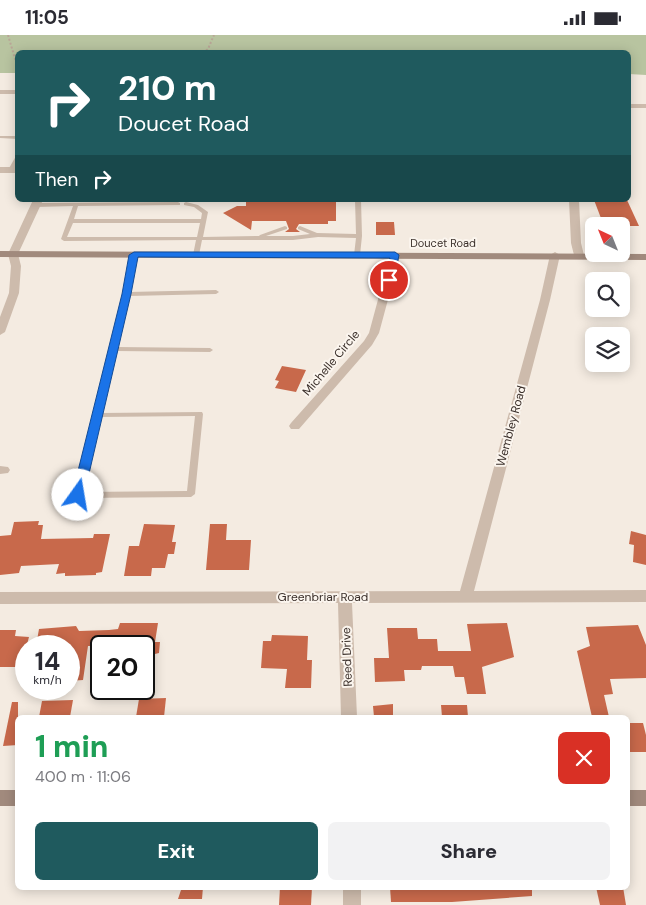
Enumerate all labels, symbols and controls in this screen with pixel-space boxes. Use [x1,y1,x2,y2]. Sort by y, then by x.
text: 11:05 [25,5,69,30]
text: 210 m [118,65,217,111]
icon: right [35,70,100,135]
text: Doucet Road [118,109,249,138]
icon: right [88,165,116,193]
text: Then [35,167,78,192]
north arrow [585,217,630,263]
map controls [585,217,630,372]
street label: Doucet Road [410,236,476,250]
pin [368,259,410,301]
icon: arrive [375,266,403,294]
button: search [585,272,630,317]
street label: Michelle Circle [299,327,363,399]
button: layers [585,327,630,372]
street label: Wembley Road [493,384,529,468]
position arrow [51,468,103,520]
street label: Greenbriar Road [278,589,368,605]
street label: Reed Drive [338,627,356,687]
speed limit sign: 20 [90,635,155,700]
text: 14 [35,645,60,678]
text: km/h [33,672,62,688]
text: 1 min [35,727,108,766]
button: close [558,732,610,784]
text: 400 m · 11:06 [35,766,131,787]
button: Exit [35,822,318,880]
button: Share [328,822,610,880]

